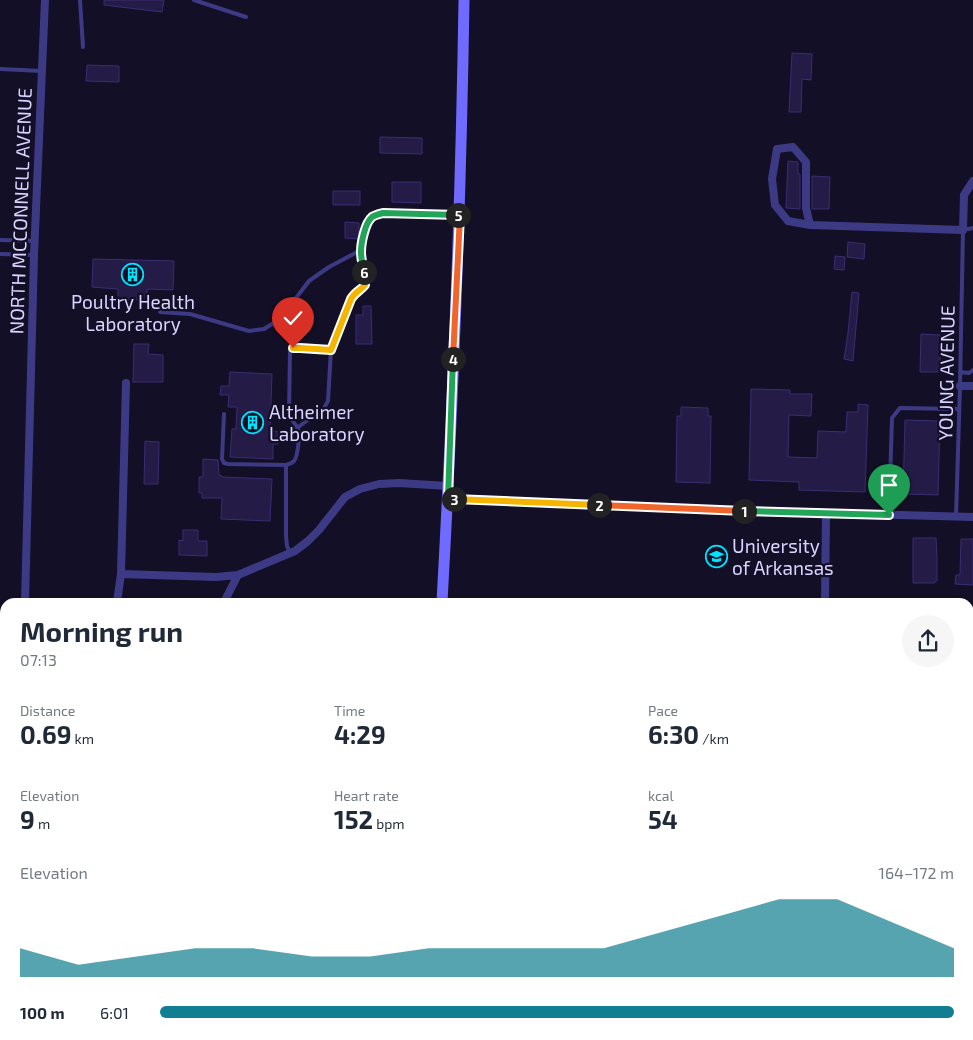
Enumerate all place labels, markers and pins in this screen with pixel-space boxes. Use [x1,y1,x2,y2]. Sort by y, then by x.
pin: 5 [446,202,470,228]
pin: 6 [352,260,376,284]
building icon: Poultry Health Laboratory [121,263,145,287]
place label: Poultry Health Laboratory [71,290,195,335]
pin [272,297,314,348]
pin: 4 [440,346,466,372]
place label: Altheimer Laboratory [269,400,365,445]
building icon: Altheimer Laboratory [241,410,265,434]
pin [868,464,910,515]
pin: 3 [442,486,466,512]
pin: 2 [586,492,612,518]
pin: 1 [732,498,756,524]
place label: University of Arkansas [732,534,834,579]
school or university icon: University of Arkansas [704,544,728,568]

